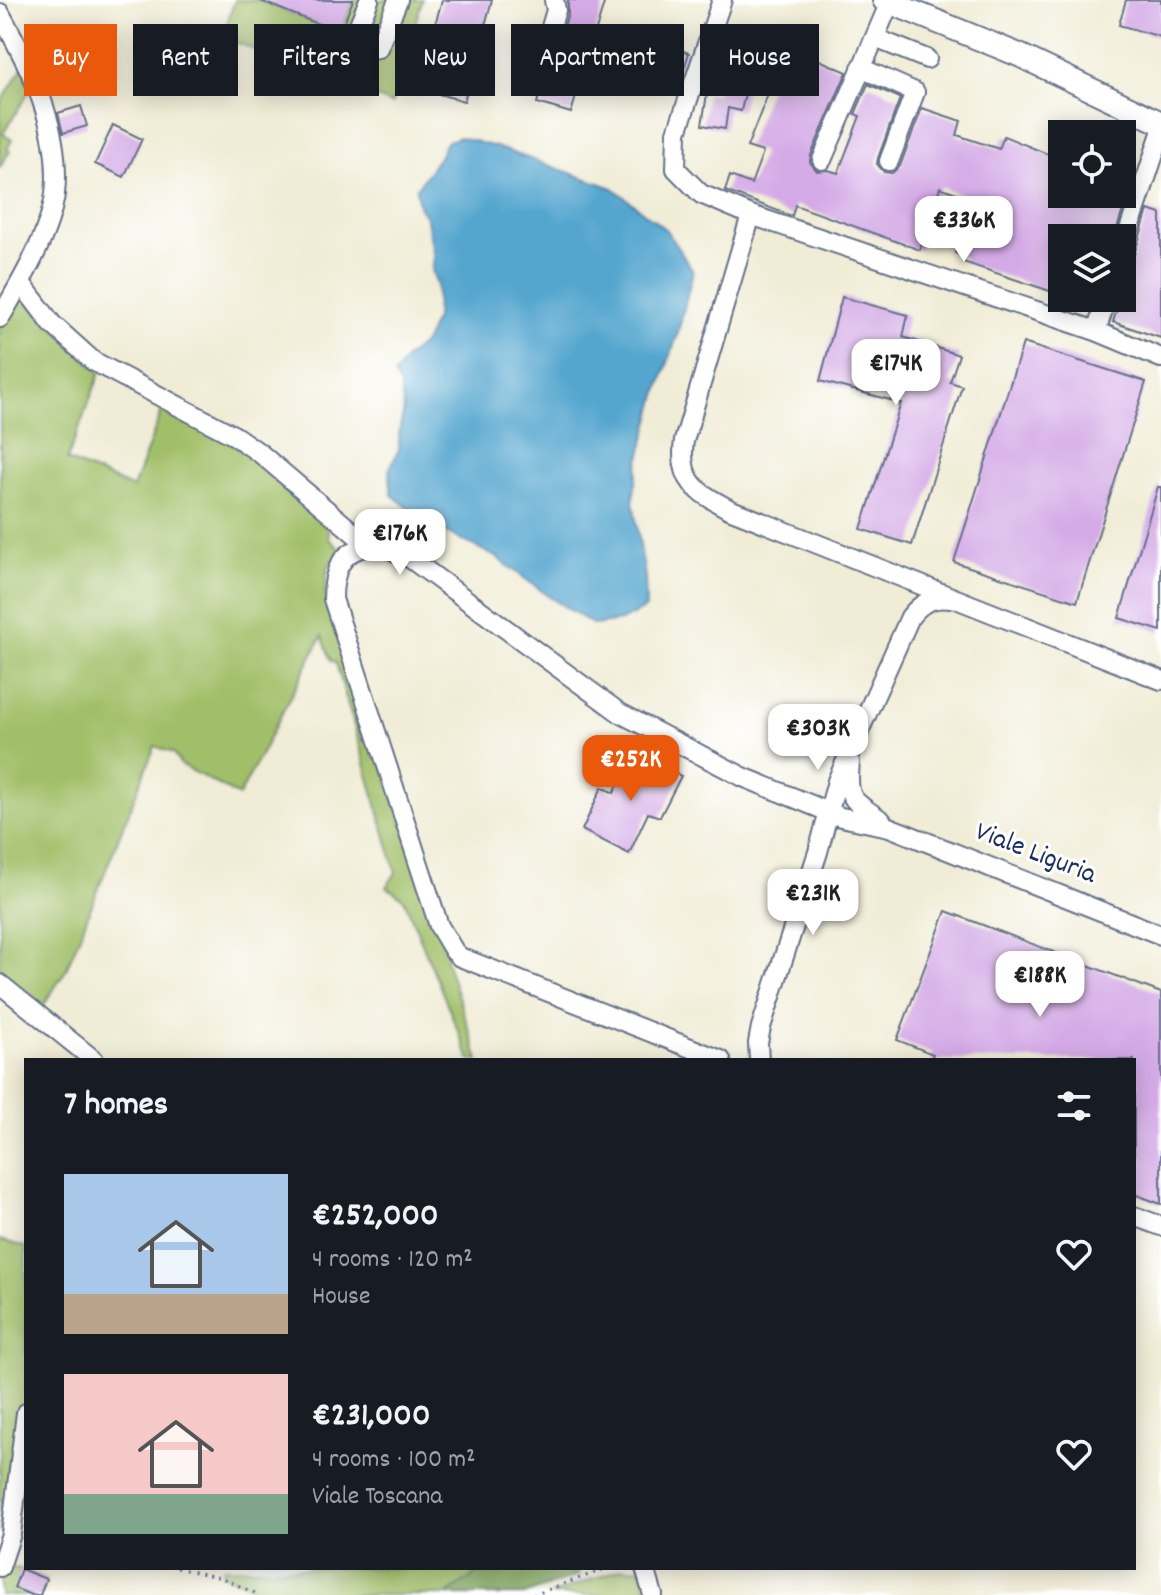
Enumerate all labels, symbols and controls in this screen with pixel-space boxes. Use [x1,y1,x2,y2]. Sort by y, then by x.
chip: Buy [24,24,117,96]
chip: Rent [133,24,238,96]
chip: Filters [254,24,379,96]
chip: New [395,24,495,96]
chip: Apartment [511,24,684,96]
chip: House [700,24,819,96]
map controls [1048,120,1136,312]
button: locate [1048,120,1136,208]
pin: €336K [908,196,1020,264]
text: €336K [933,203,995,240]
button: layers [1048,224,1136,312]
pin: €174K [840,339,952,407]
text: €174K [870,346,922,383]
pin: €176K [344,509,456,577]
text: €176K [373,516,427,553]
pin: €303K [762,704,874,772]
text: €303K [786,711,850,748]
pin: €252K [575,735,687,803]
text: €252K [600,742,662,779]
street label: Viale Liguria [969,814,1102,897]
pin: €231K [757,869,869,937]
text: €231K [785,876,841,913]
pin: €188K [984,951,1096,1019]
text: €188K [1013,958,1067,995]
text: 7 homes [64,1082,168,1131]
icon: filters [1052,1084,1096,1128]
text: €252,000 [312,1193,438,1242]
icon: home [128,1206,224,1302]
icon: heart [1052,1232,1096,1276]
text: 4 rooms · 120 m² [312,1242,473,1279]
text: House [312,1279,370,1316]
text: €231,000 [312,1393,430,1442]
icon: home [128,1406,224,1502]
icon: heart [1052,1432,1096,1476]
text: 4 rooms · 100 m² [312,1442,476,1479]
text: Viale Toscana [312,1479,442,1516]

